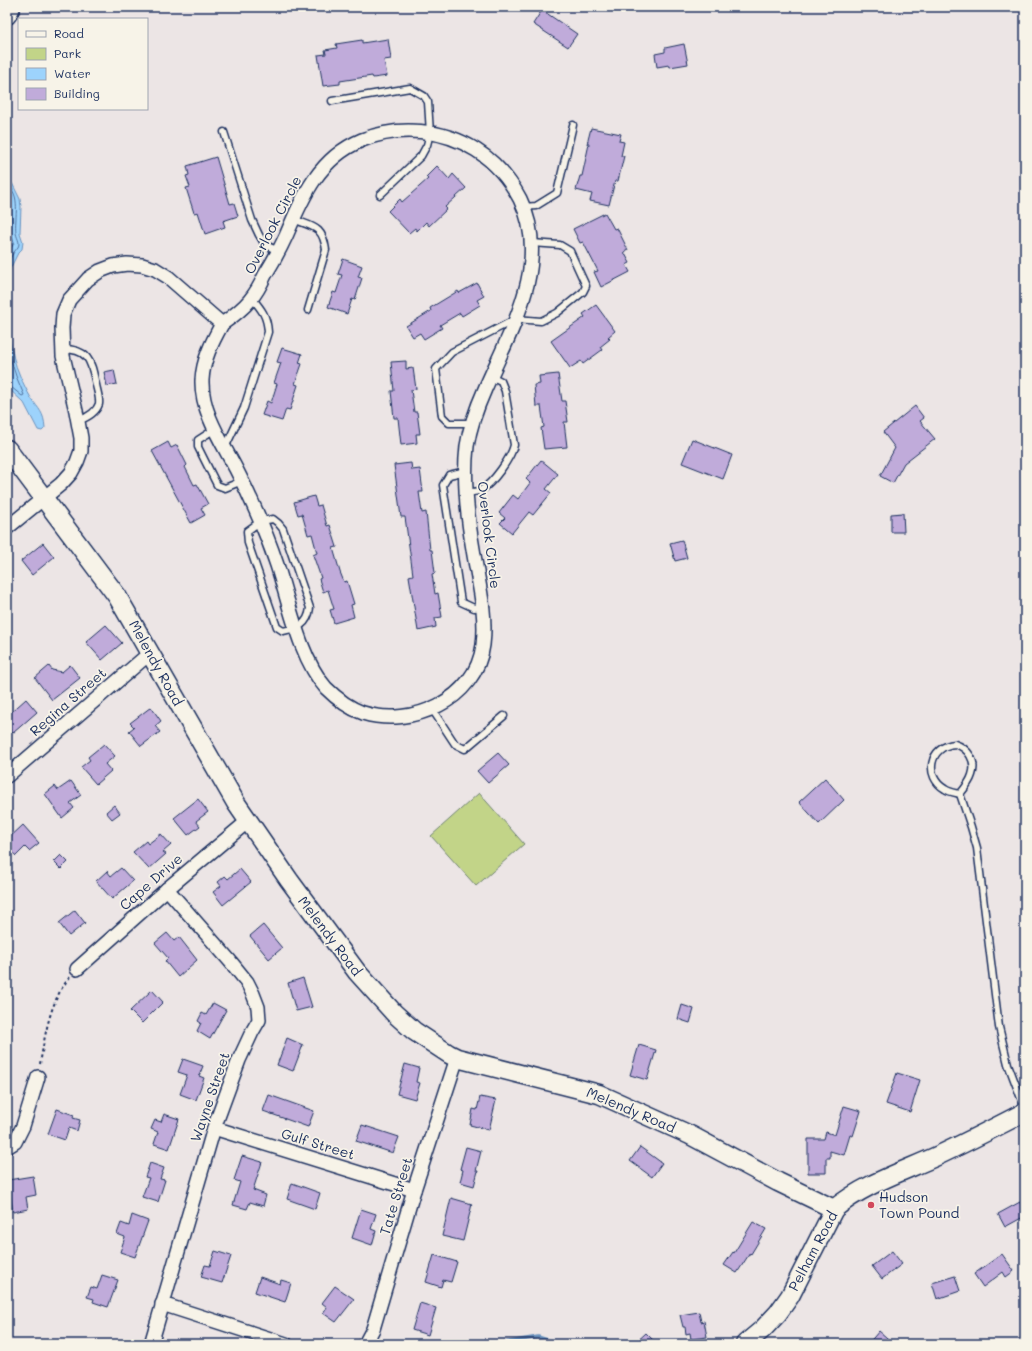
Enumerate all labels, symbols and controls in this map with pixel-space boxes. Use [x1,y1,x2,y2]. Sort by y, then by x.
legend [18,18,148,110]
text: Road [54,25,84,41]
text: Park [54,45,81,61]
text: Water [54,65,91,81]
text: Building [54,85,100,101]
street label: Overlook Circle [240,172,306,277]
street label: Overlook Circle [473,480,506,590]
street label: Melendy Road [125,616,188,709]
street label: Regina Street [25,663,110,740]
street label: Cape Drive [115,849,186,914]
street label: Melendy Road [294,892,367,980]
street label: Wayne Street [185,1049,234,1144]
street label: Melendy Road [584,1082,679,1137]
street label: Gulf Street [279,1123,357,1164]
street label: Tate Street [375,1155,416,1237]
place label: Hudson Town Pound [879,1187,959,1222]
marker: Hudson Town Pound [866,1200,876,1210]
street label: Pelham Road [784,1207,842,1294]

